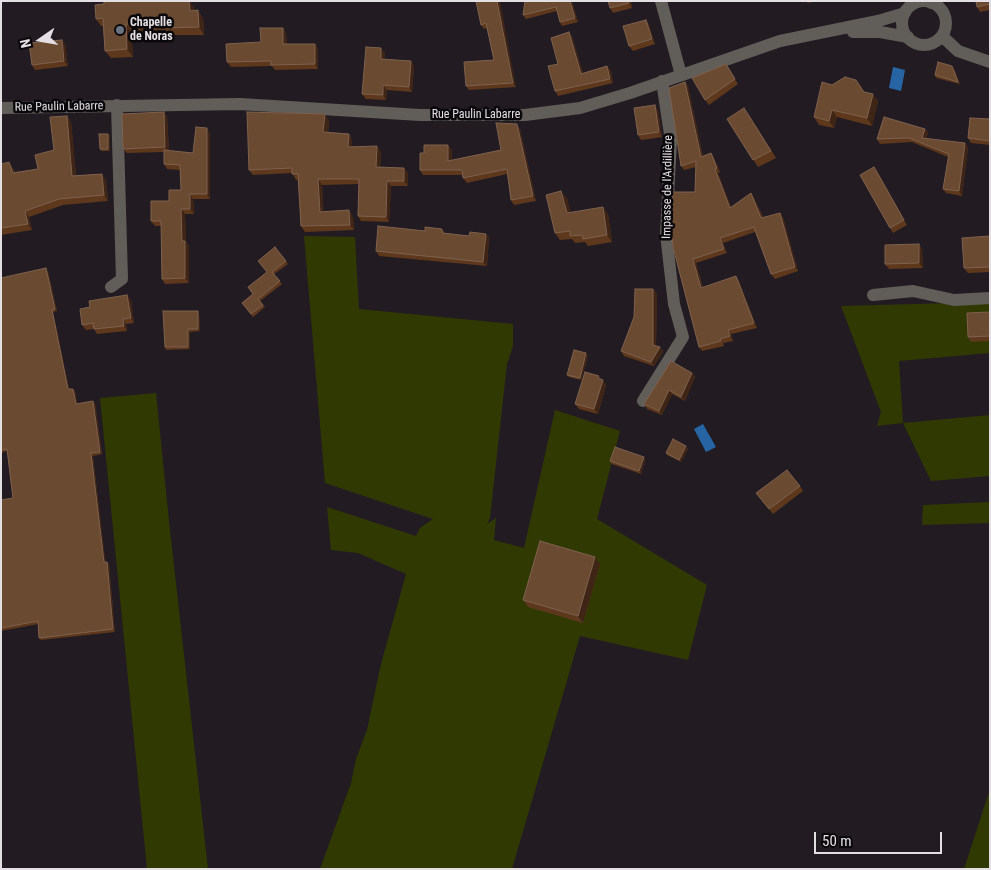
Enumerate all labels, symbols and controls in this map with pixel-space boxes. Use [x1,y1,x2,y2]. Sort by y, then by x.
north arrow [15,15,65,65]
place label: Chapelle de Noras [130,16,173,44]
marker: Chapelle de Noras [114,24,126,36]
text: N [17,37,34,49]
street label: Rue Paulin Labarre [15,99,103,115]
street label: Rue Paulin Labarre [432,108,520,122]
street label: Impasse de l'Ardillière [660,135,676,239]
scale bar [816,822,944,854]
text: 50 m [822,832,852,850]

